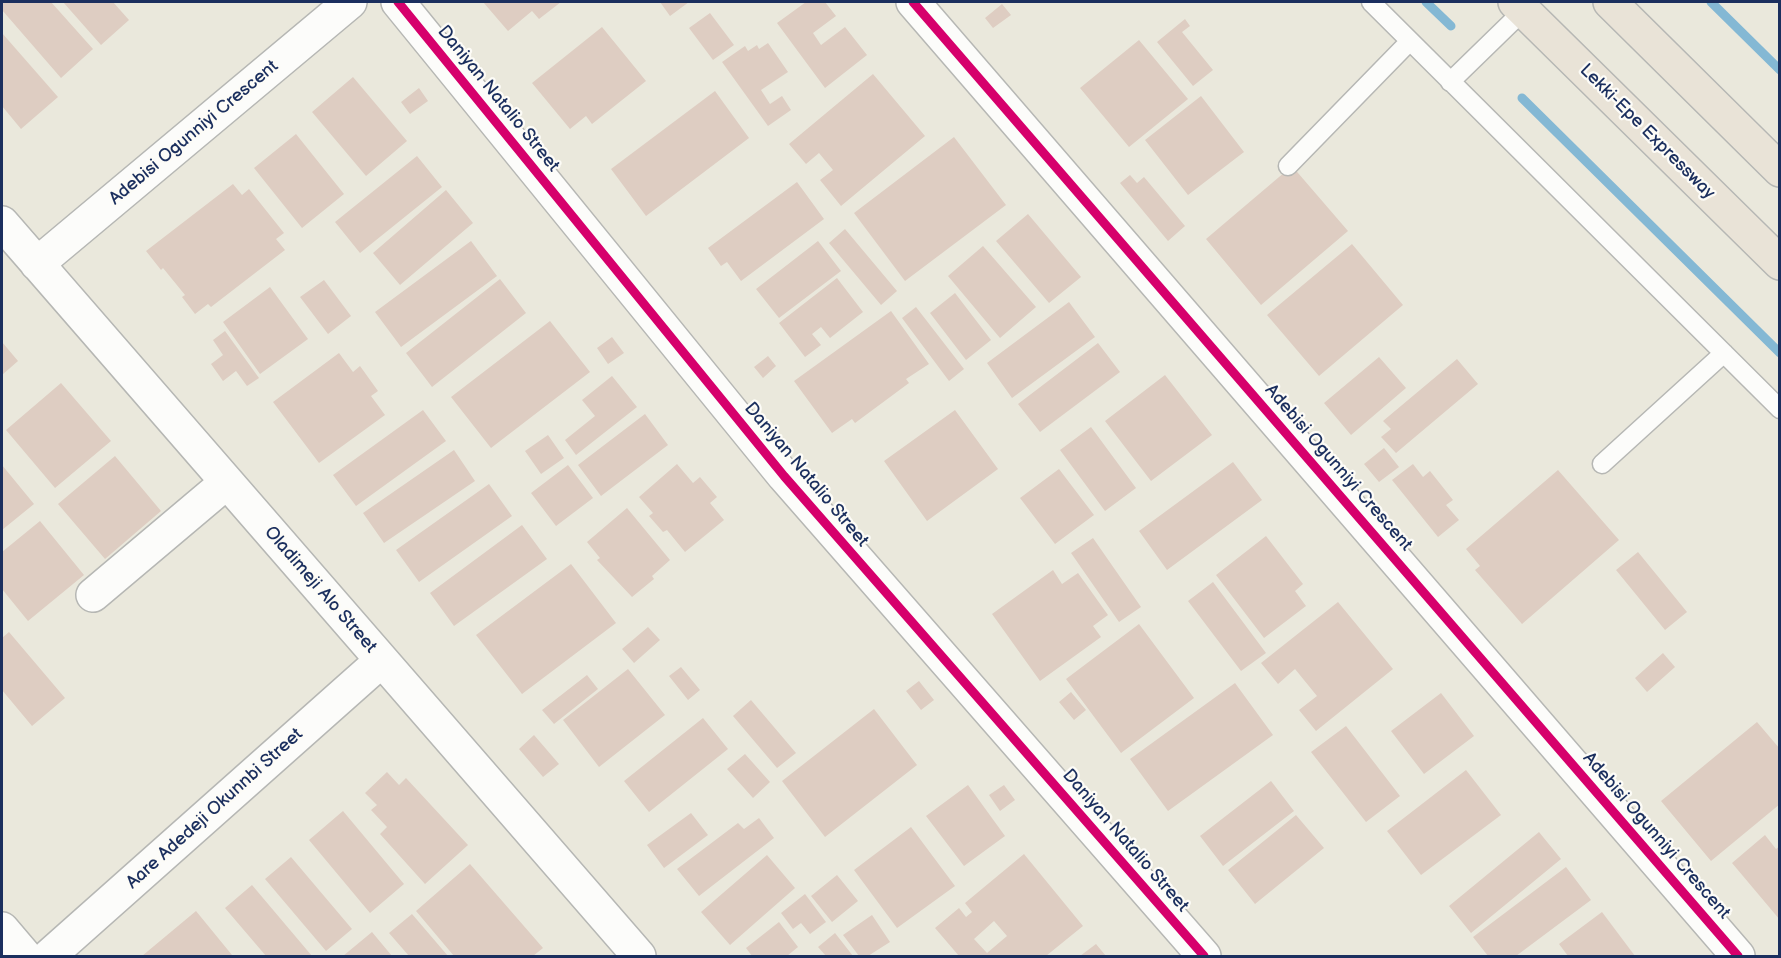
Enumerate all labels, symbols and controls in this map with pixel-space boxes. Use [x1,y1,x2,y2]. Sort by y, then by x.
street label: Daniyan Natalio Street [432,22,564,176]
street label: Adebisi Ogunniyi Crescent [105,56,283,210]
street label: Lekki-Epe Expressway [1575,60,1719,204]
street label: Adebisi Ogunniyi Crescent [1260,380,1416,556]
street label: Daniyan Natalio Street [739,398,873,552]
street label: Oladimeji Alo Street [259,522,381,658]
street label: Aare Adedeji Okunnbi Street [122,724,308,894]
street label: Adebisi Ogunniyi Crescent [1578,748,1734,924]
street label: Daniyan Natalio Street [1057,765,1193,917]

